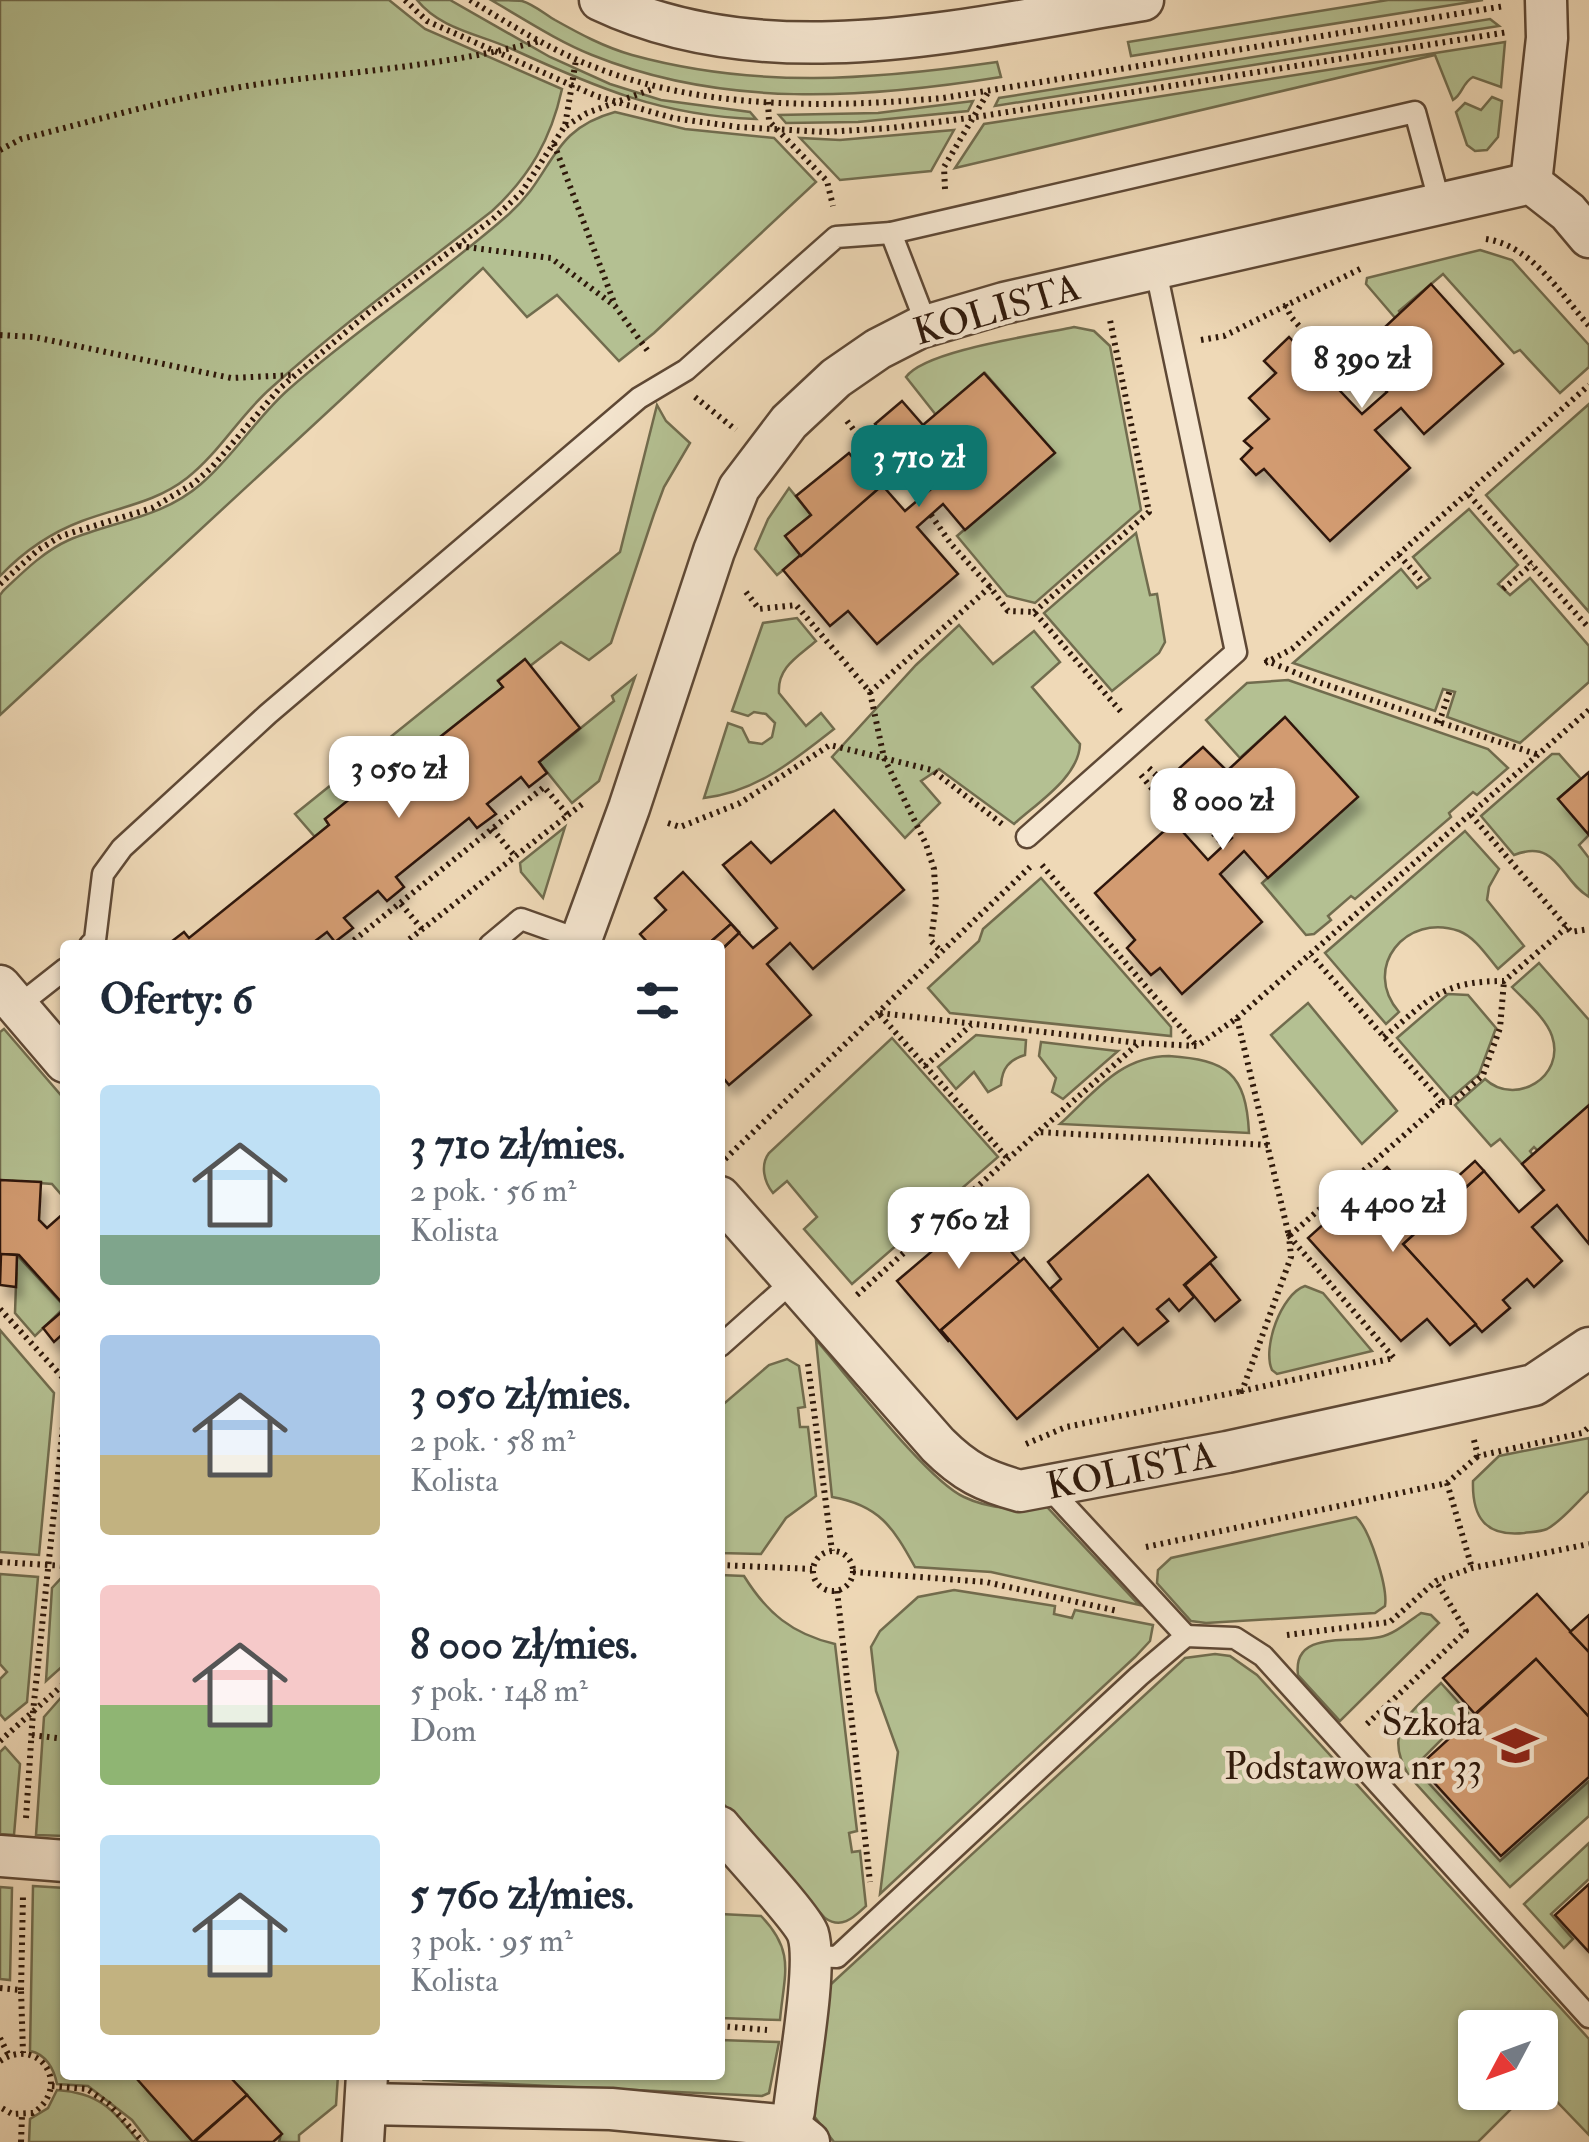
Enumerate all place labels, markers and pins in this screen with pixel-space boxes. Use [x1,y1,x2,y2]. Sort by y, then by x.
pin: 8 390 zł [1259,326,1465,411]
pin: 3 710 zł [816,425,1022,510]
pin: 3 050 zł [296,736,502,821]
pin: 8 000 zł [1120,768,1326,853]
pin: 4 400 zł [1290,1170,1496,1255]
pin: 5 760 zł [856,1187,1062,1272]
place label: Szkoła Podstawowa nr 33 [1224,1699,1482,1791]
school or university icon: Szkoła Podstawowa nr 33 [1491,1721,1539,1769]

